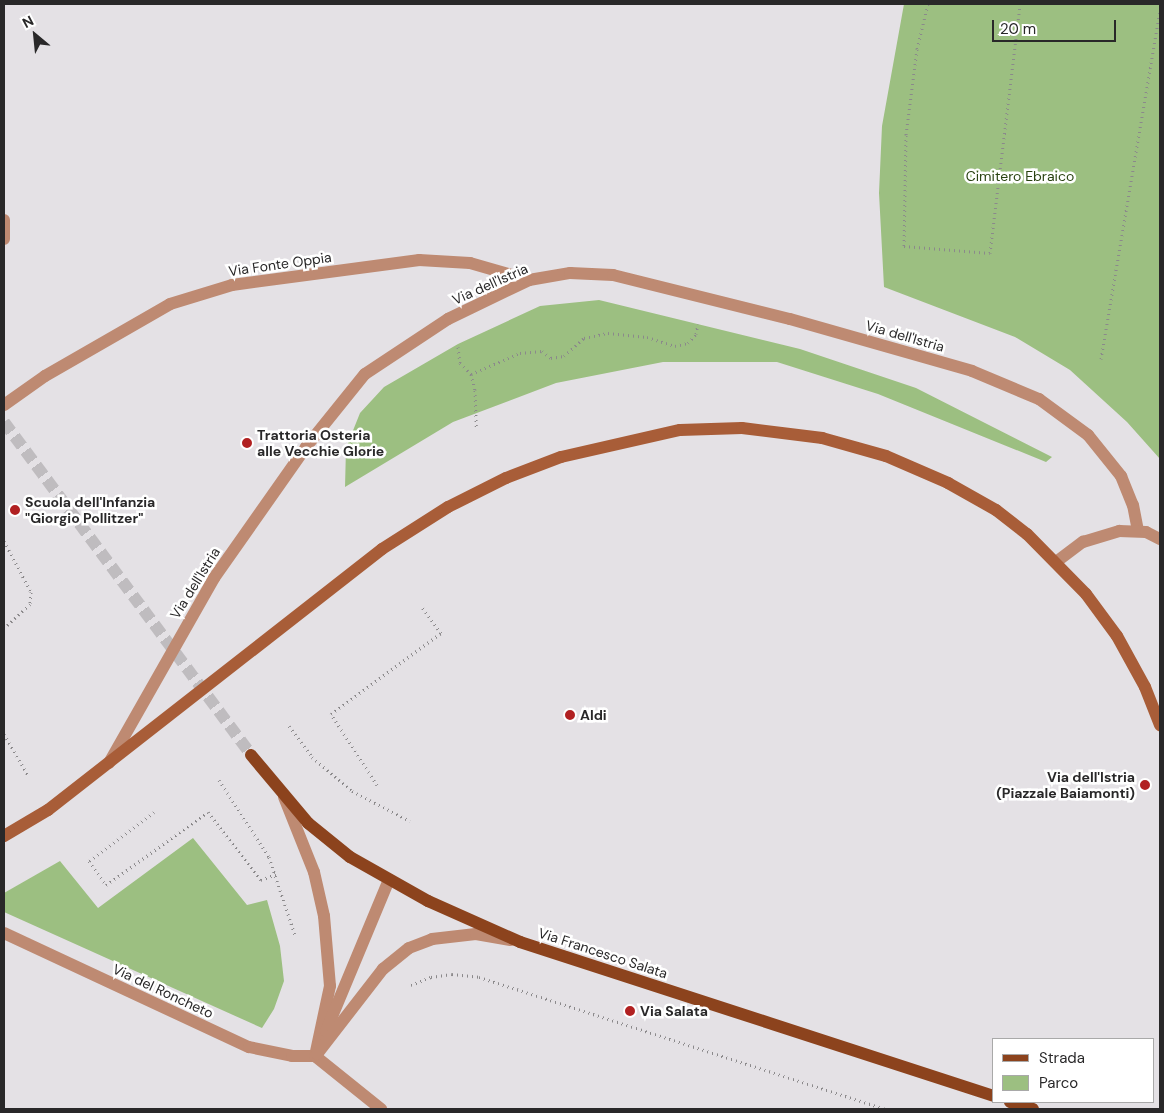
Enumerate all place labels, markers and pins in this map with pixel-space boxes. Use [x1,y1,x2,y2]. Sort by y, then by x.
place label: Trattoria Osteria alle Vecchie Glorie [257,427,384,460]
marker: Trattoria Osteria alle Vecchie Glorie [241,437,253,449]
place label: Scuola dell'Infanzia "Giorgio Pollitzer" [25,494,155,526]
marker: Scuola dell'Infanzia "Giorgio Pollitzer" [9,504,21,516]
place label: Aldi [580,707,607,723]
marker: Aldi [564,709,576,721]
place label: Via dell'Istria (Piazzale Baiamonti) [996,769,1135,802]
marker: Via dell'Istria (Piazzale Baiamonti) [1139,779,1151,791]
place label: Via Salata [640,1003,708,1019]
marker: Via Salata [624,1005,636,1017]

